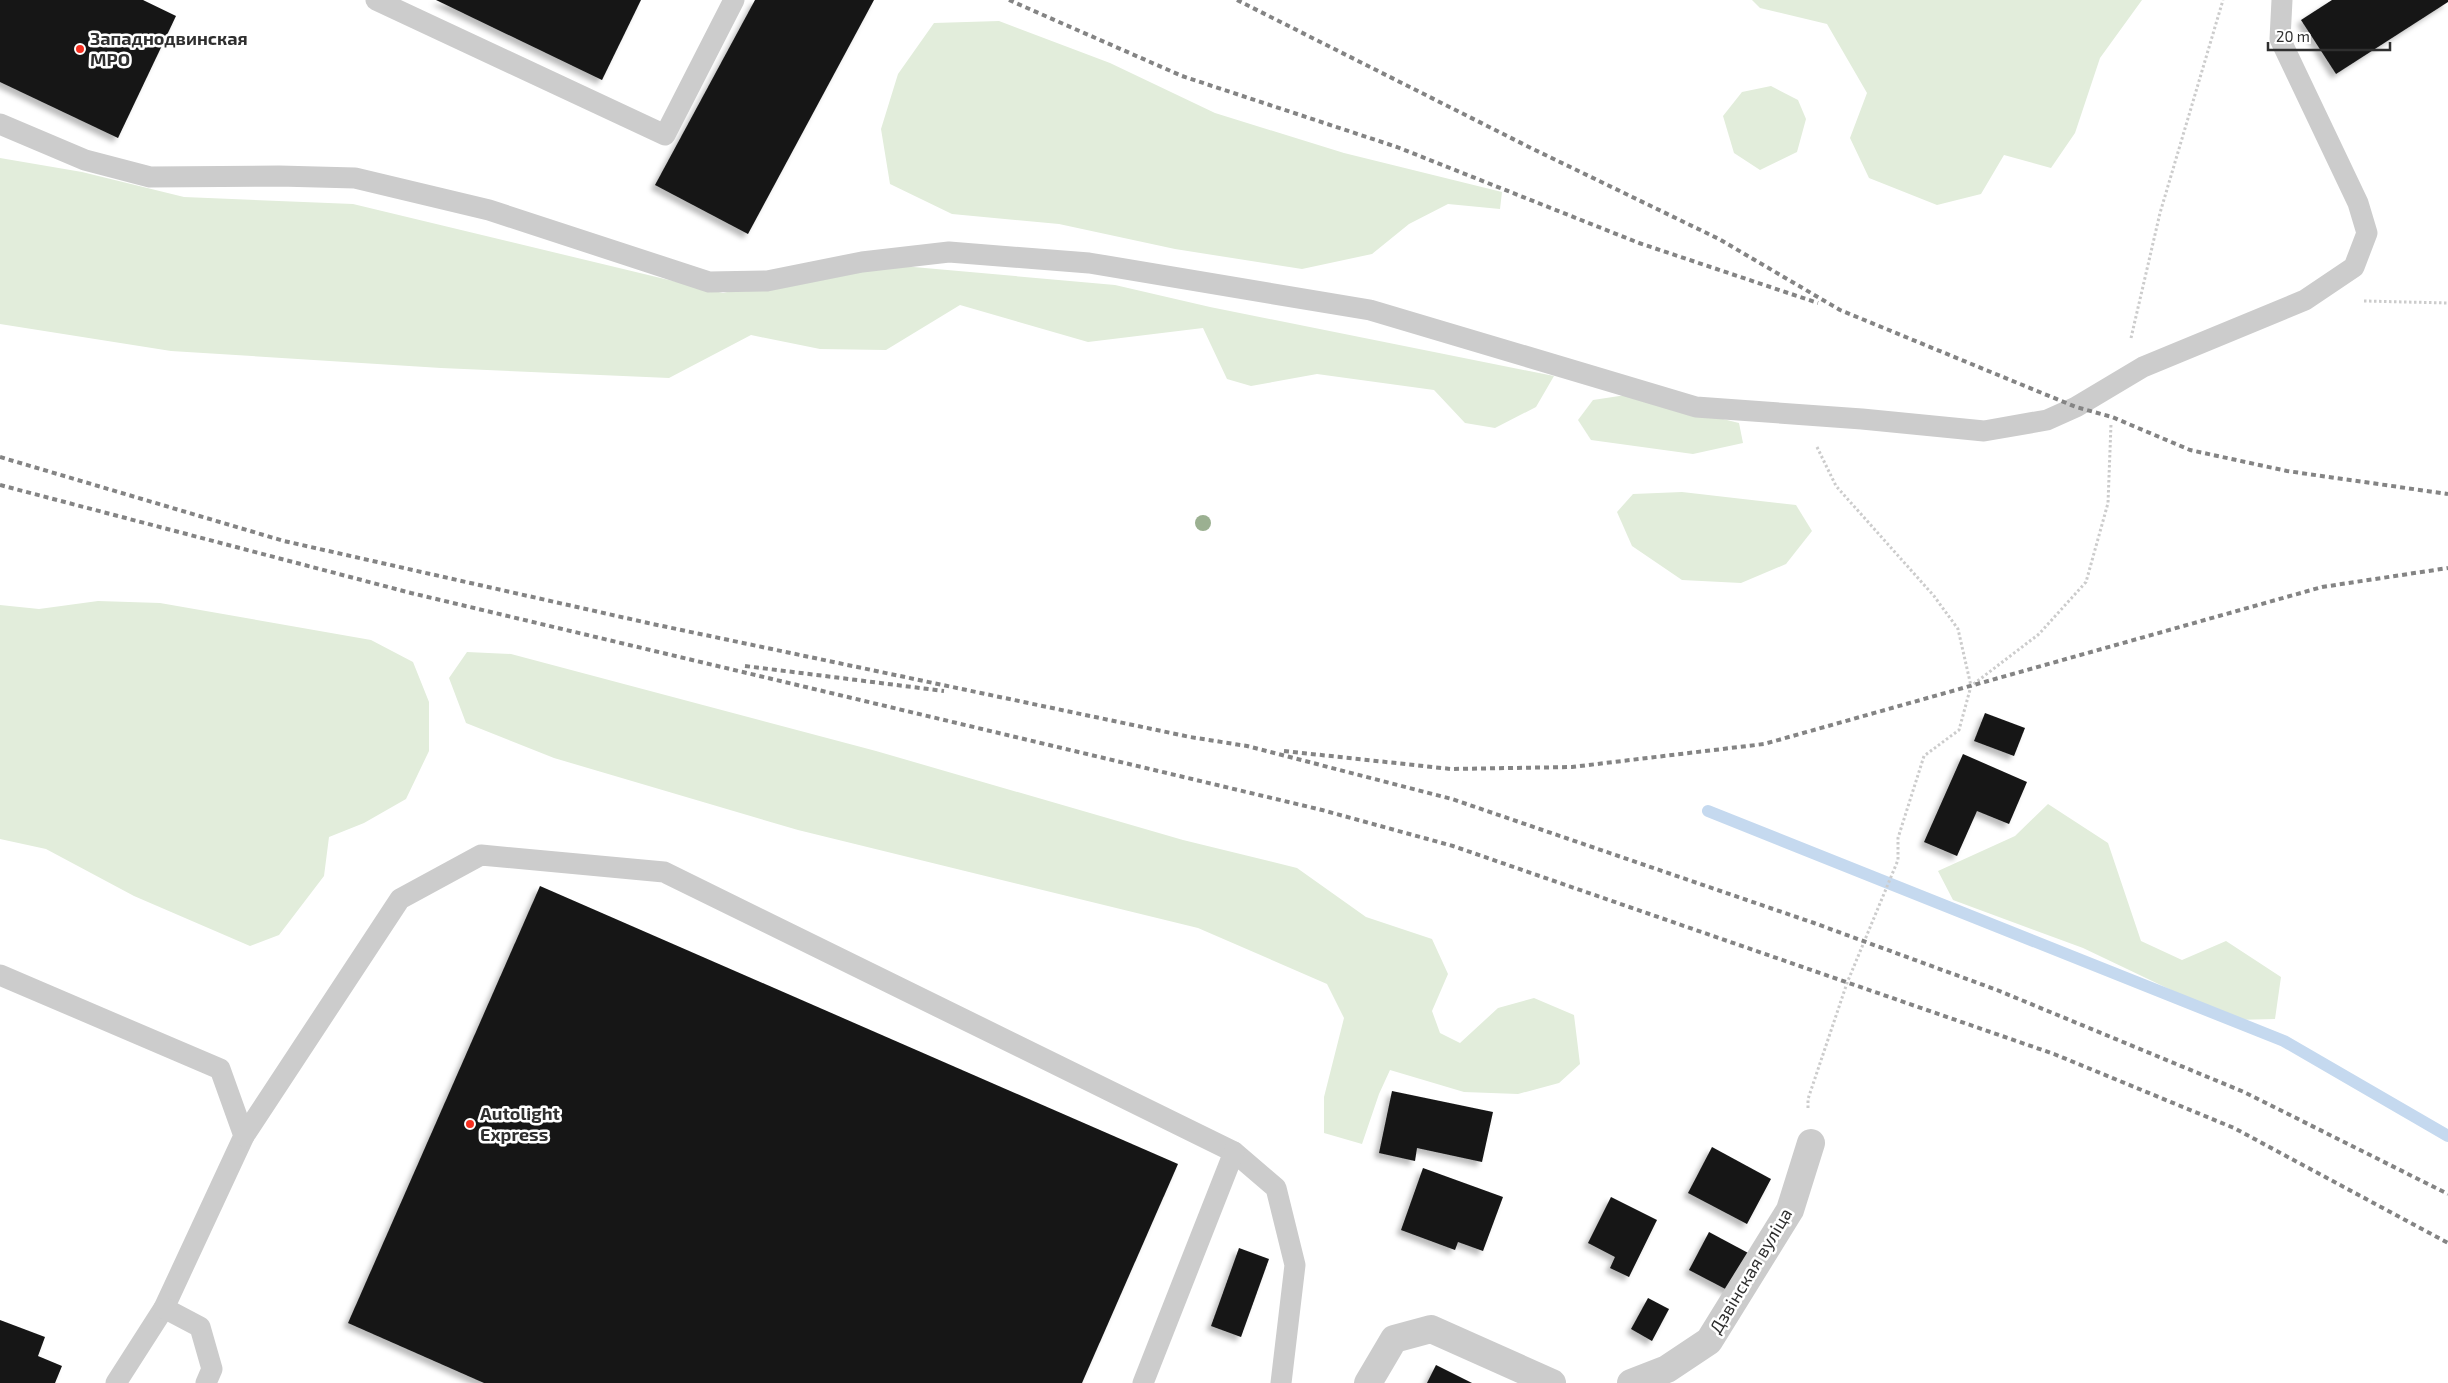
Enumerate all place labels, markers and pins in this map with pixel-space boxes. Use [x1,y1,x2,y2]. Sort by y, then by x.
place label: Западнодвинская МРО [90,27,248,70]
marker: Западнодвинская МРО [74,43,86,55]
place label: Autolight Express [480,1102,561,1145]
marker: Autolight Express [464,1118,476,1130]

